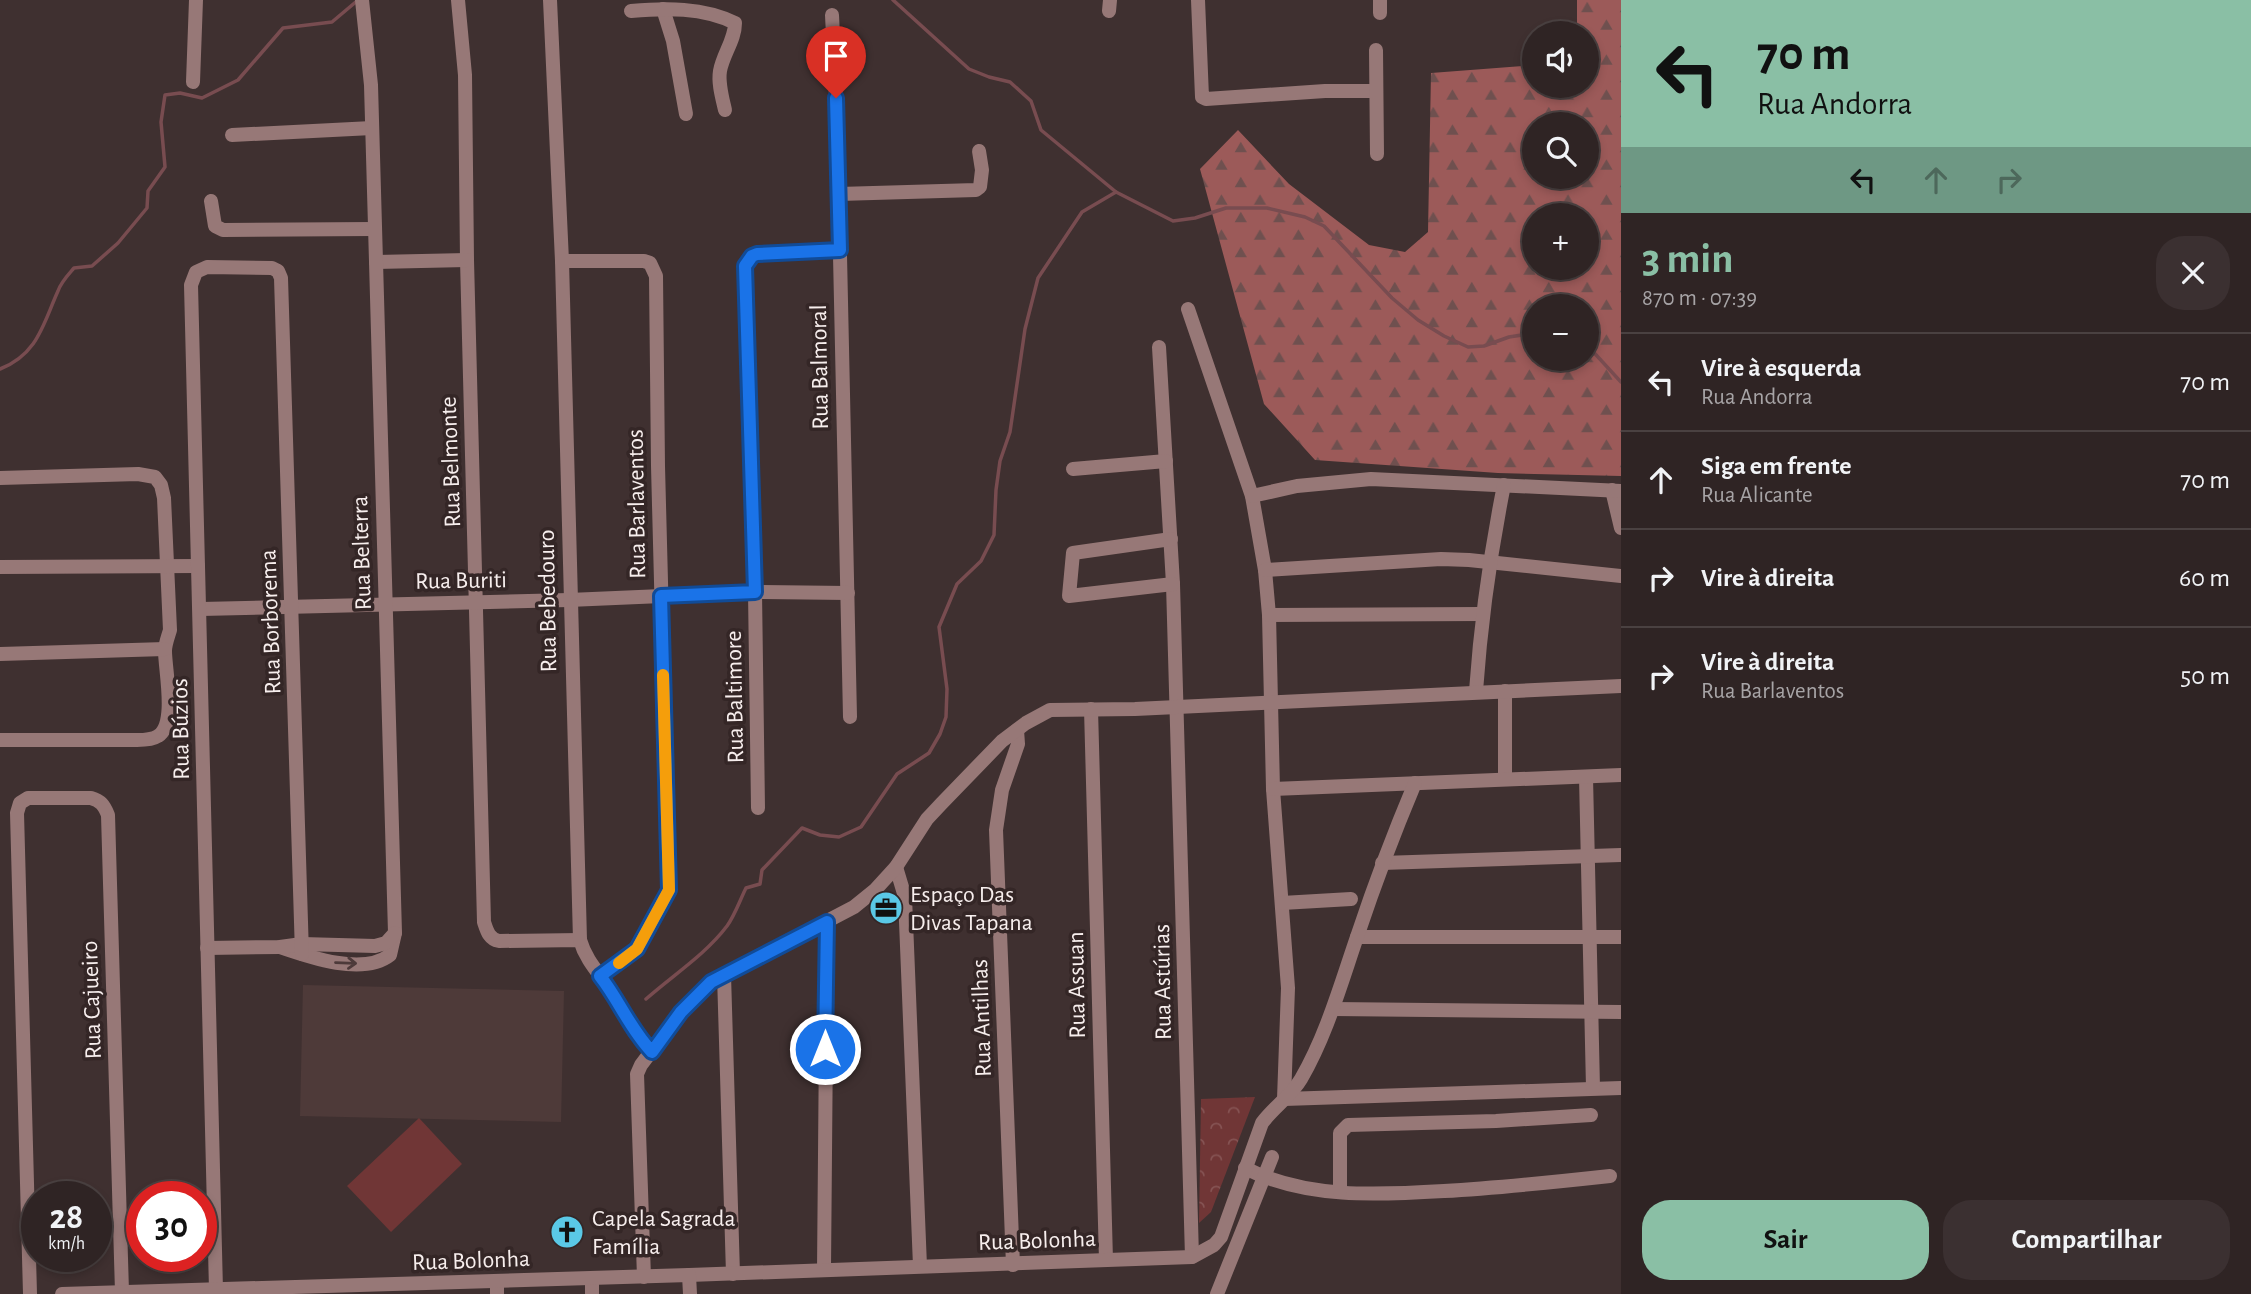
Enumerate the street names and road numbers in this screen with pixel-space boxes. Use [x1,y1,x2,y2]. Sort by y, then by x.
street label: Rua Balmoral [807,304,833,430]
street label: Rua Belmonte [437,396,465,528]
street label: Rua Barlaventos [624,429,650,579]
street label: Rua Belterra [348,495,376,611]
street label: Rua Bebedouro [535,529,561,673]
street label: Rua Borborema [256,549,286,695]
street label: Rua Buriti [415,568,507,594]
street label: Rua Baltimore [722,630,748,764]
street label: Rua Búzios [168,678,194,780]
street label: Rua Astúrias [1150,924,1176,1040]
street label: Rua Assuan [1064,931,1090,1039]
street label: Rua Cajueiro [78,940,106,1060]
street label: Rua Antilhas [968,959,996,1077]
street label: Rua Bolonha [978,1227,1096,1255]
street label: Rua Bolonha [412,1247,530,1275]

